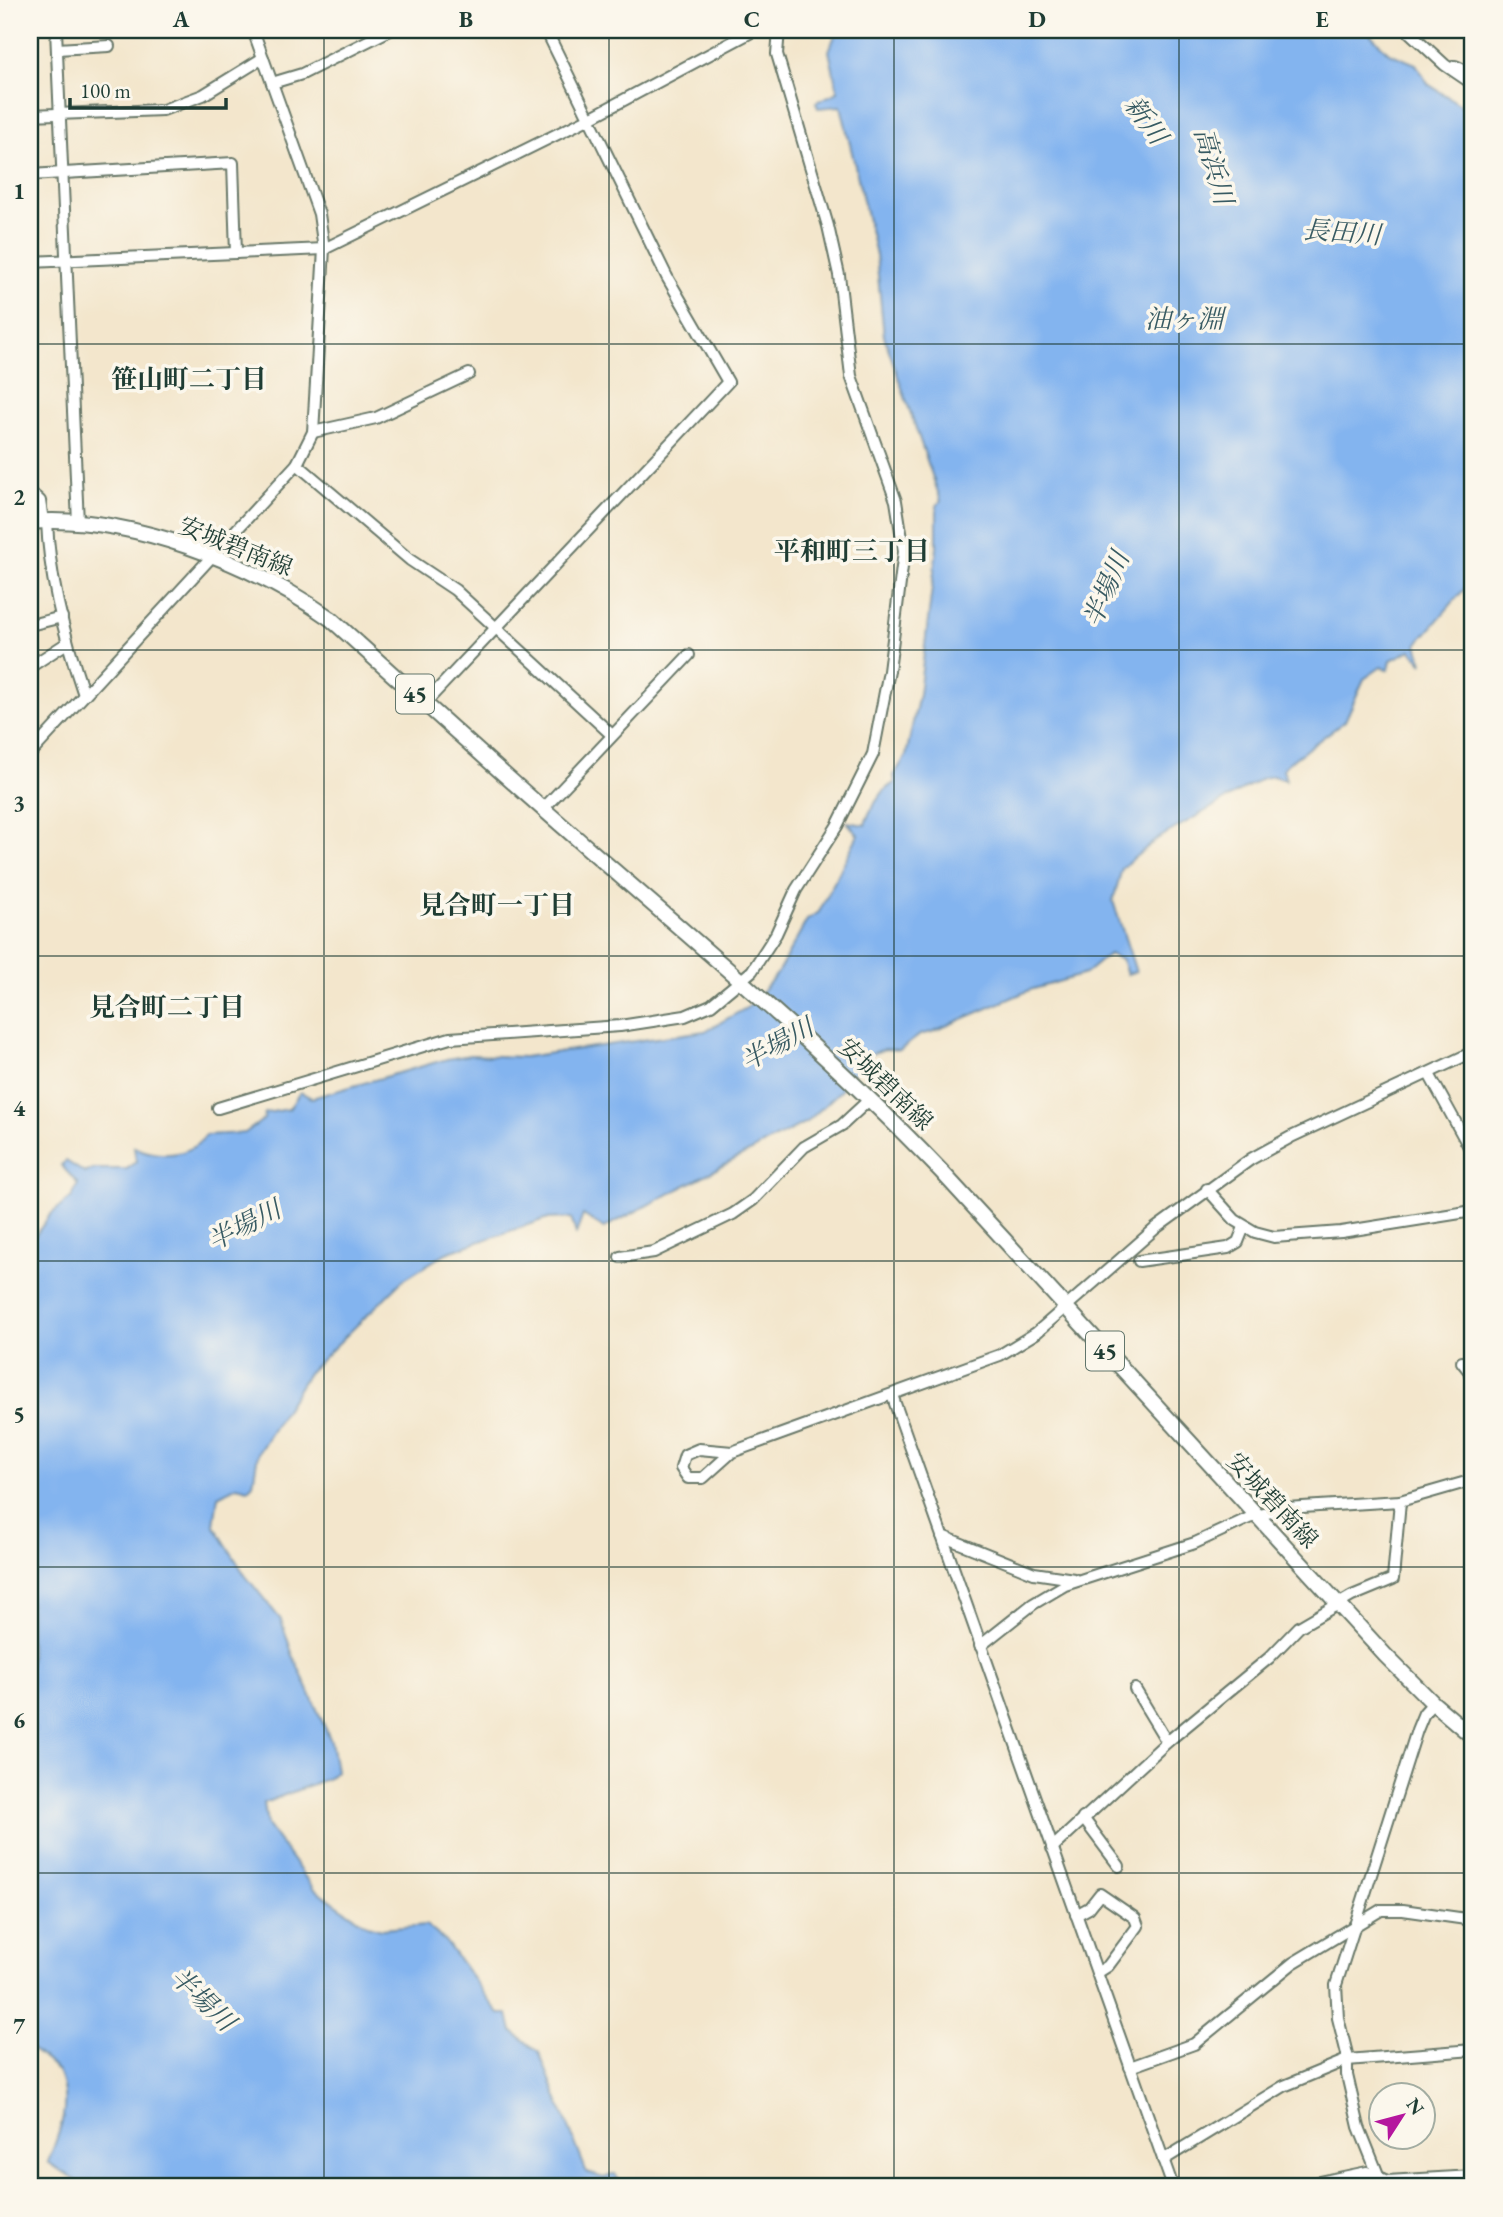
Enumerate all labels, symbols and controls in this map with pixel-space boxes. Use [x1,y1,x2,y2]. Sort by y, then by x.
text: A [172,4,190,34]
text: B [459,4,473,34]
text: C [744,4,760,34]
text: D [1028,4,1046,34]
text: E [1315,4,1329,34]
scale bar [70,66,226,110]
text: 100 m [80,77,131,104]
water label: 新川 [1117,89,1177,153]
water label: 高浜川 [1187,124,1242,211]
text: 1 [13,176,25,206]
water label: 長田川 [1302,212,1385,252]
water label: 油ヶ淵 [1145,302,1227,336]
district label: 笹山町二丁目 [111,362,267,396]
text: 2 [13,482,25,512]
street label: 安城碧南線 [175,509,297,583]
district label: 平和町三丁目 [774,534,930,568]
water label: 半場川 [1075,544,1138,632]
road number: 45 [396,674,434,714]
text: 3 [13,788,25,818]
district label: 見合町一丁目 [419,888,575,922]
district label: 見合町二丁目 [89,990,245,1024]
water label: 半場川 [735,1009,822,1078]
street label: 安城碧南線 [832,1031,940,1137]
text: 4 [13,1093,26,1123]
water label: 半場川 [202,1191,289,1258]
road number: 45 [1086,1332,1124,1370]
text: 5 [13,1399,25,1429]
street label: 安城碧南線 [1221,1446,1325,1554]
text: 6 [13,1705,25,1735]
water label: 半場川 [163,1960,245,2040]
text: 7 [13,2011,26,2041]
north arrow [1366,2080,1436,2150]
text: N [1401,2093,1430,2120]

